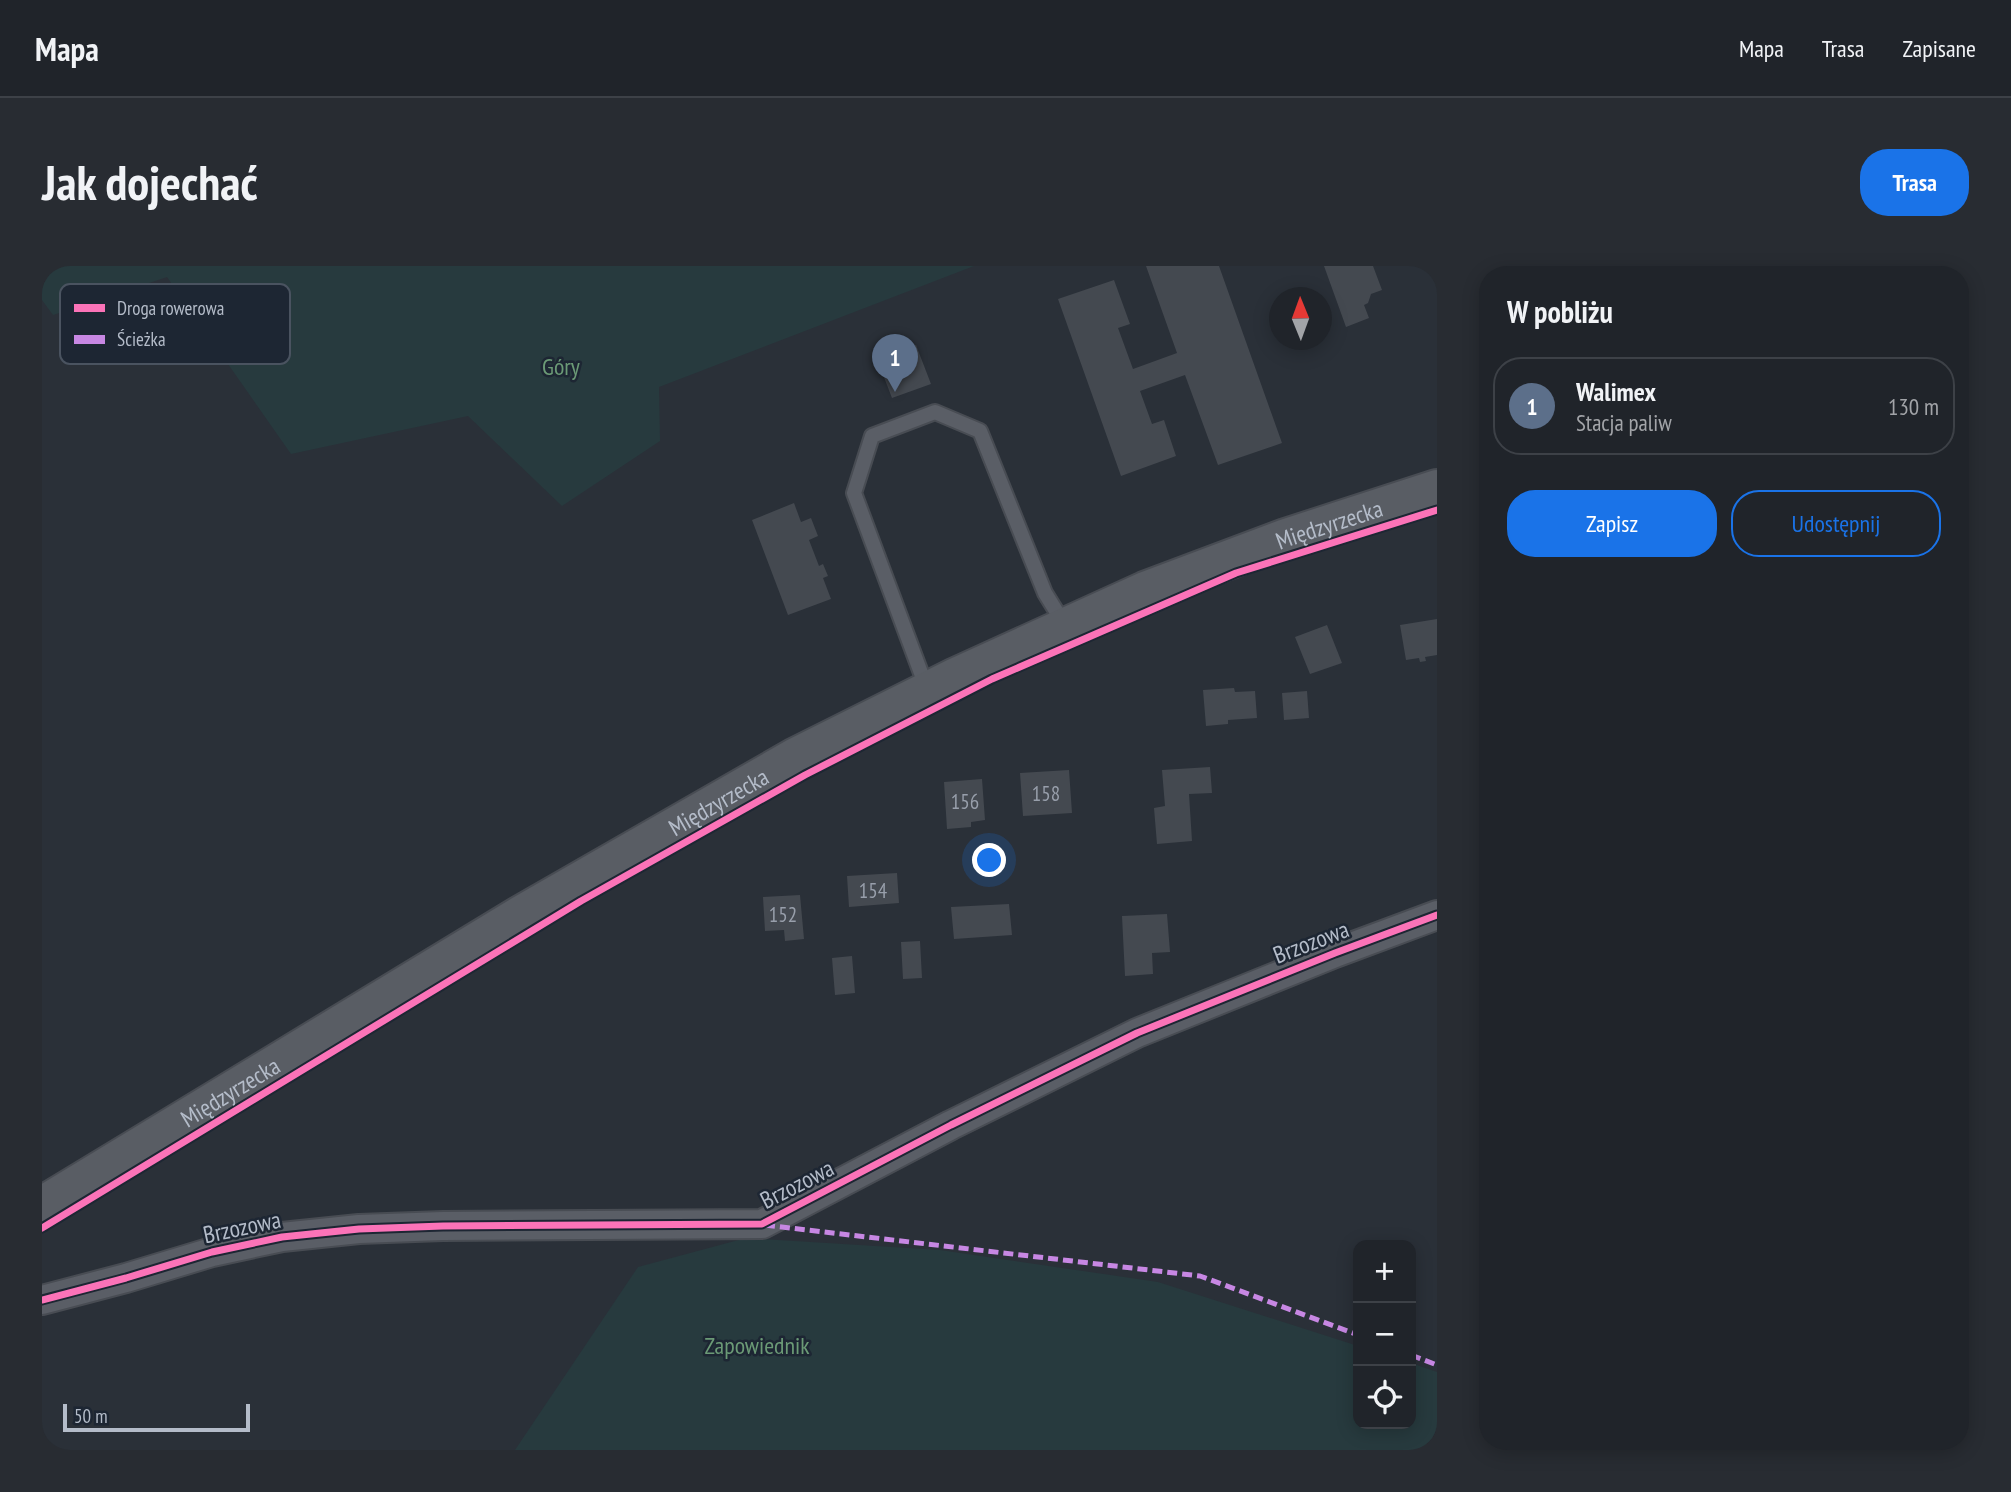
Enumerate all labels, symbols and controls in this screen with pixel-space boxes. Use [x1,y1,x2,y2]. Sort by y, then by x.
text: Mapa [35,27,99,70]
text: Mapa [1739,33,1784,64]
text: Trasa [1822,33,1864,64]
text: Zapisane [1902,33,1976,64]
button: Trasa [1860,149,1969,216]
text: Jak dojechać [42,150,258,214]
legend [60,284,290,364]
north arrow [1269,287,1332,350]
text: W pobliżu [1507,292,1613,331]
text: Droga rowerowa [117,296,224,320]
text: Ścieżka [117,327,166,351]
pin: 1 [872,334,918,392]
park label: Góry [542,351,580,382]
text: Walimex [1576,375,1656,408]
text: 1 [1527,392,1538,421]
text: 130 m [1888,392,1939,421]
text: Stacja paliw [1576,408,1672,437]
button: Zapisz [1507,490,1717,557]
button: Udostępnij [1731,490,1941,557]
street label: Międzyrzecka [1271,492,1386,556]
street label: Międzyrzecka [663,761,774,843]
house number: 158 [1032,780,1060,807]
house number: 156 [951,788,979,815]
your location [972,843,1006,877]
house number: 154 [859,877,888,904]
house number: 152 [769,901,797,928]
street label: Brzozowa [1269,913,1353,971]
street label: Międzyrzecka [175,1050,285,1134]
street label: Brzozowa [755,1152,839,1216]
street label: Brzozowa [200,1204,284,1250]
map controls [1353,1240,1416,1429]
button: + [1353,1240,1416,1303]
button: − [1353,1303,1416,1366]
park label: Zapowiednik [704,1330,810,1361]
button: locate [1353,1366,1416,1429]
scale bar [63,1401,250,1433]
text: 50 m [74,1404,108,1428]

